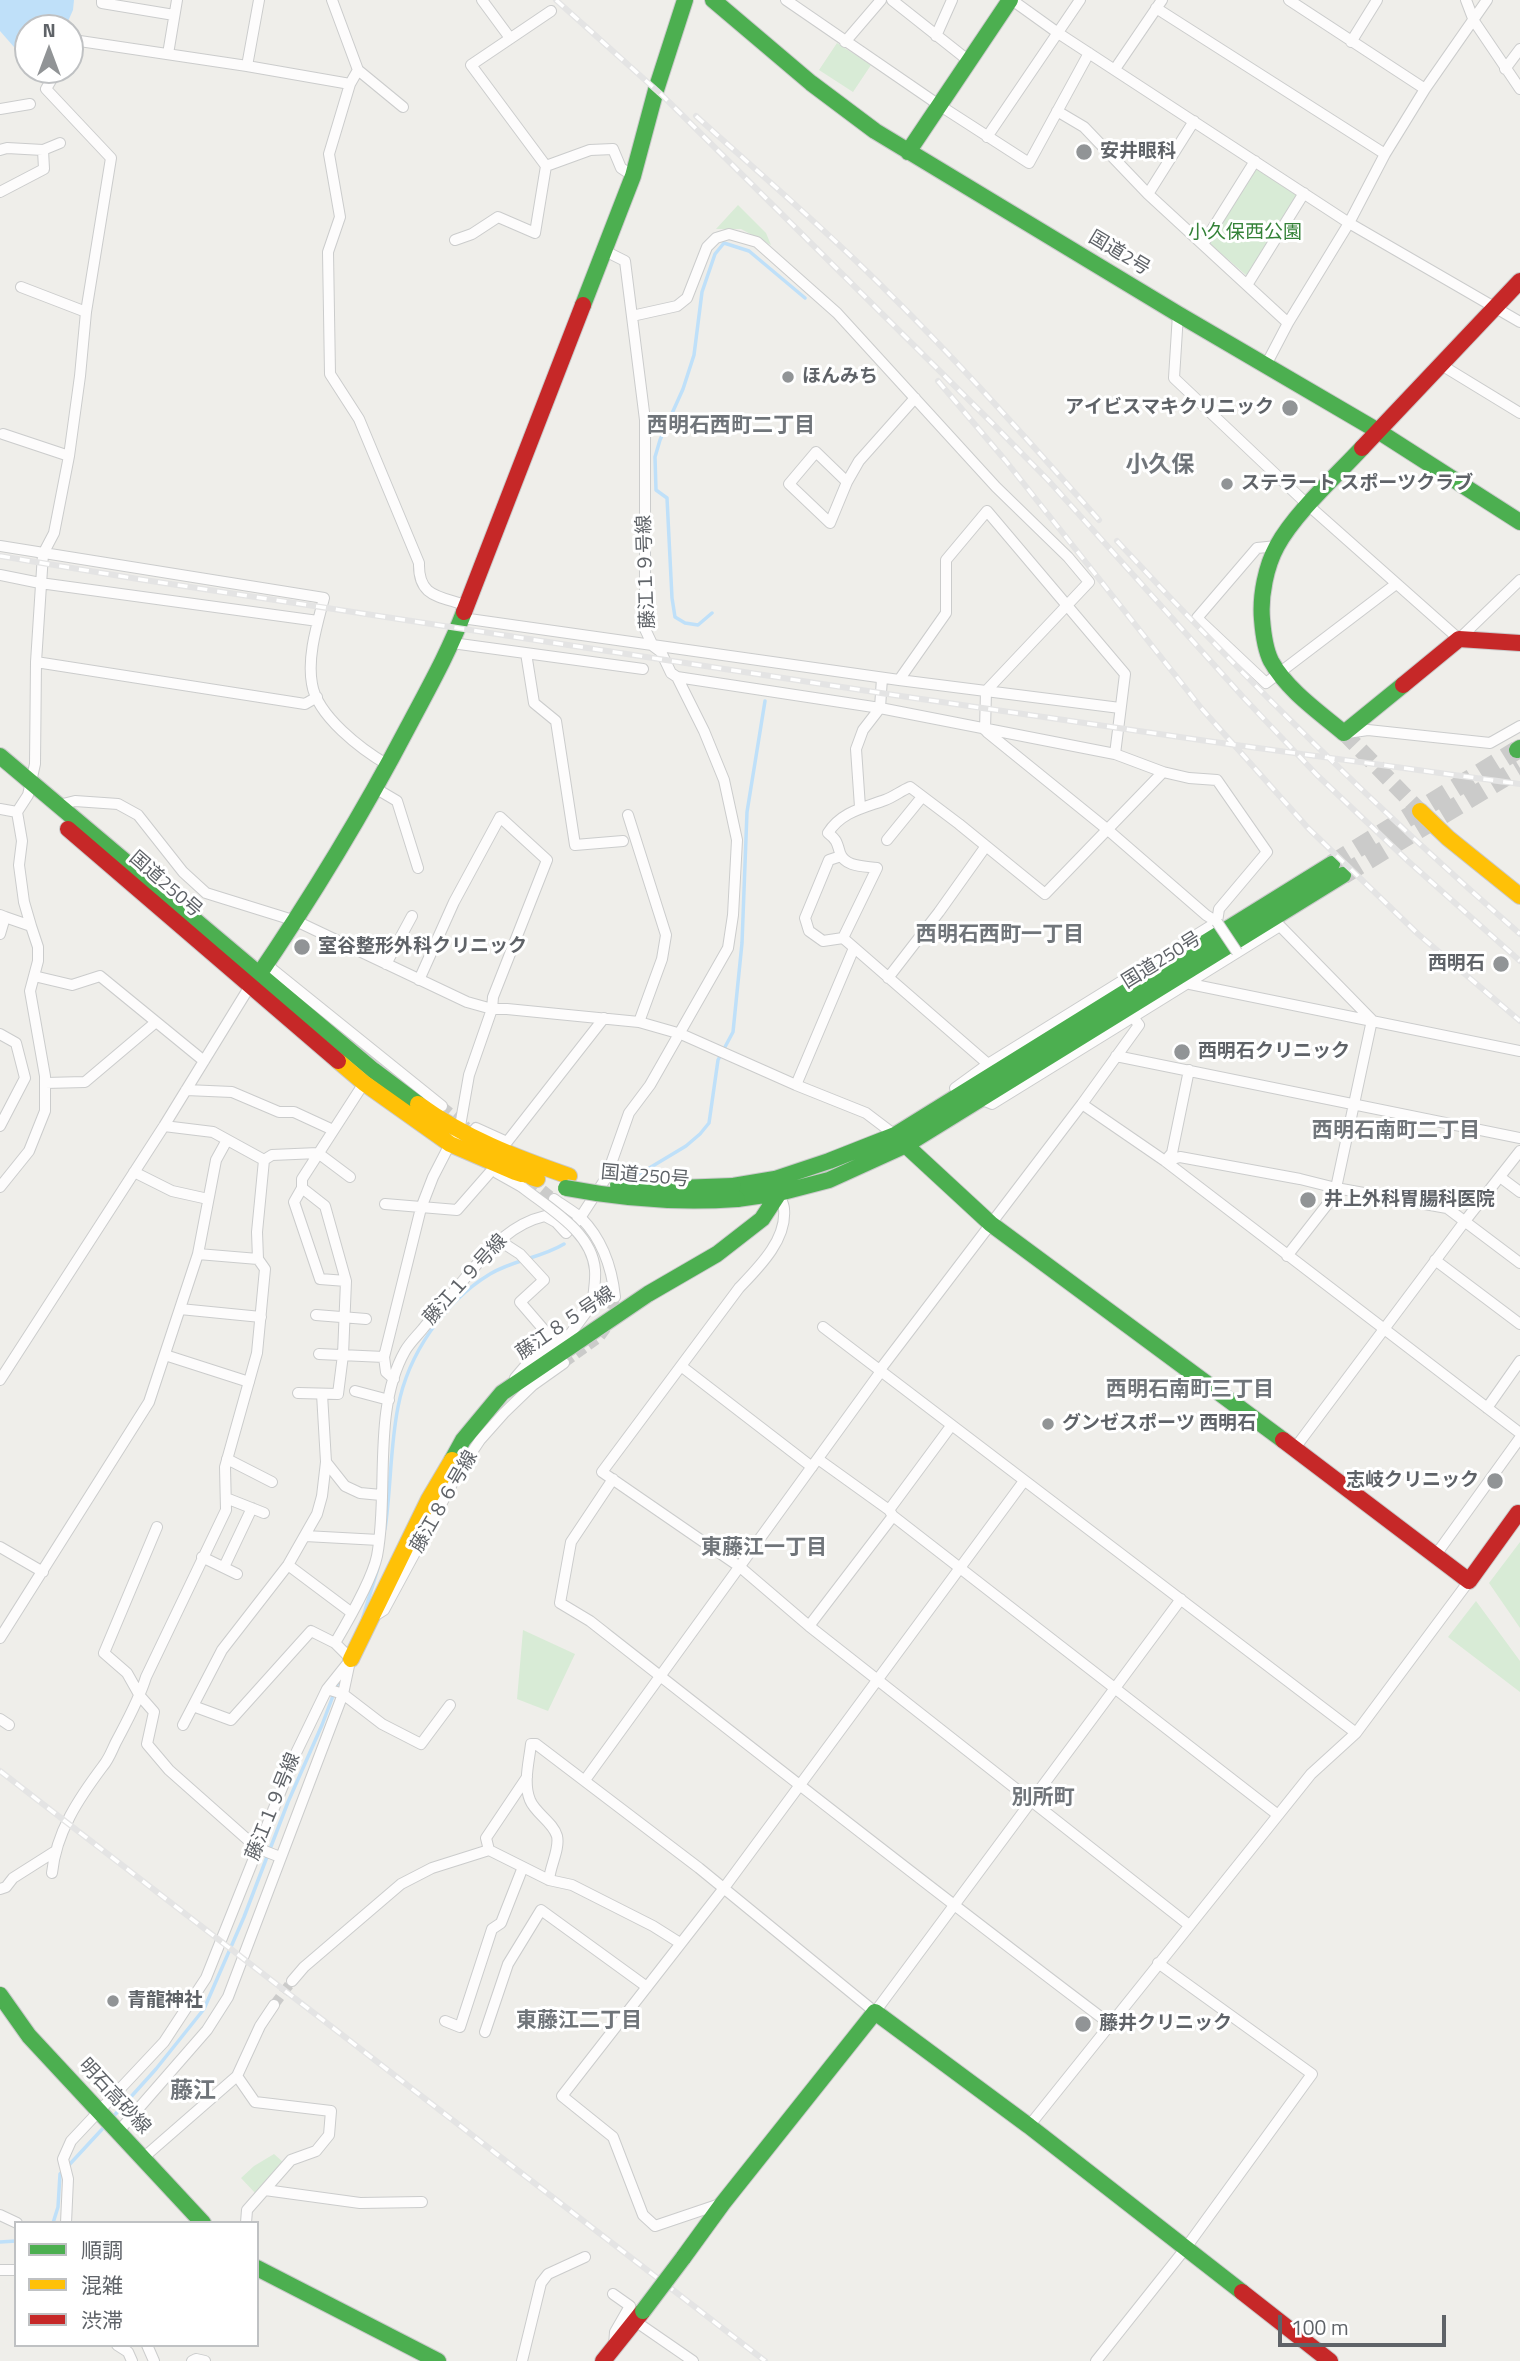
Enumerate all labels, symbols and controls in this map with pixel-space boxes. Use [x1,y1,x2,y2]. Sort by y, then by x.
north arrow [14,14,84,84]
text: N [42,15,56,44]
place label: 安井眼科 [1100,141,1176,163]
marker: 安井眼科 [1074,142,1094,162]
park label: 小久保西公園 [1188,222,1302,244]
street label: 国道2号 [1084,227,1154,281]
place label: ほんみち [802,366,878,388]
marker: ほんみち [780,369,796,385]
place label: アイビスマキクリニック [1065,397,1274,419]
marker: アイビスマキクリニック [1280,398,1300,418]
district label: 西明石西町二丁目 [647,414,815,440]
district label: 小久保 [1126,452,1194,480]
place label: ステラート スポーツクラブ [1241,473,1473,495]
marker: ステラート スポーツクラブ [1219,476,1235,492]
street label: 藤江１９号線 [634,515,660,629]
street label: 国道250号 [124,847,206,923]
district label: 西明石西町一丁目 [916,923,1084,949]
street label: 国道250号 [1118,928,1206,994]
place label: 室谷整形外科クリニック [318,936,527,958]
marker: 室谷整形外科クリニック [292,937,312,957]
place label: 西明石 [1428,953,1485,975]
marker: 西明石 [1491,954,1511,974]
place label: 西明石クリニック [1198,1041,1350,1063]
marker: 西明石クリニック [1172,1042,1192,1062]
district label: 西明石南町二丁目 [1312,1119,1480,1145]
street label: 国道250号 [600,1162,690,1192]
place label: 井上外科胃腸科医院 [1324,1189,1495,1211]
marker: 井上外科胃腸科医院 [1298,1190,1318,1210]
street label: 藤江１９号線 [419,1230,513,1330]
street label: 藤江８５号線 [512,1283,620,1365]
district label: 西明石南町三丁目 [1106,1378,1274,1404]
place label: グンゼスポーツ 西明石 [1062,1413,1256,1435]
marker: グンゼスポーツ 西明石 [1040,1416,1056,1432]
street label: 藤江８６号線 [407,1447,483,1557]
place label: 志岐クリニック [1346,1470,1479,1492]
marker: 志岐クリニック [1485,1471,1505,1491]
district label: 東藤江一丁目 [701,1536,827,1562]
street label: 藤江１９号線 [242,1750,306,1864]
district label: 別所町 [1012,1786,1074,1812]
place label: 青龍神社 [127,1990,203,2012]
marker: 青龍神社 [105,1993,121,2009]
district label: 東藤江二丁目 [516,2009,642,2035]
place label: 藤井クリニック [1099,2013,1232,2035]
marker: 藤井クリニック [1073,2014,1093,2034]
street label: 明石高砂線 [73,2054,155,2140]
district label: 藤江 [170,2078,216,2106]
legend [14,2221,259,2347]
text: 順調 [81,2234,123,2266]
text: 混雑 [81,2269,123,2301]
scale bar [1282,2302,1450,2346]
text: 渋滞 [81,2304,123,2336]
text: 100 m [1291,2311,1348,2343]

